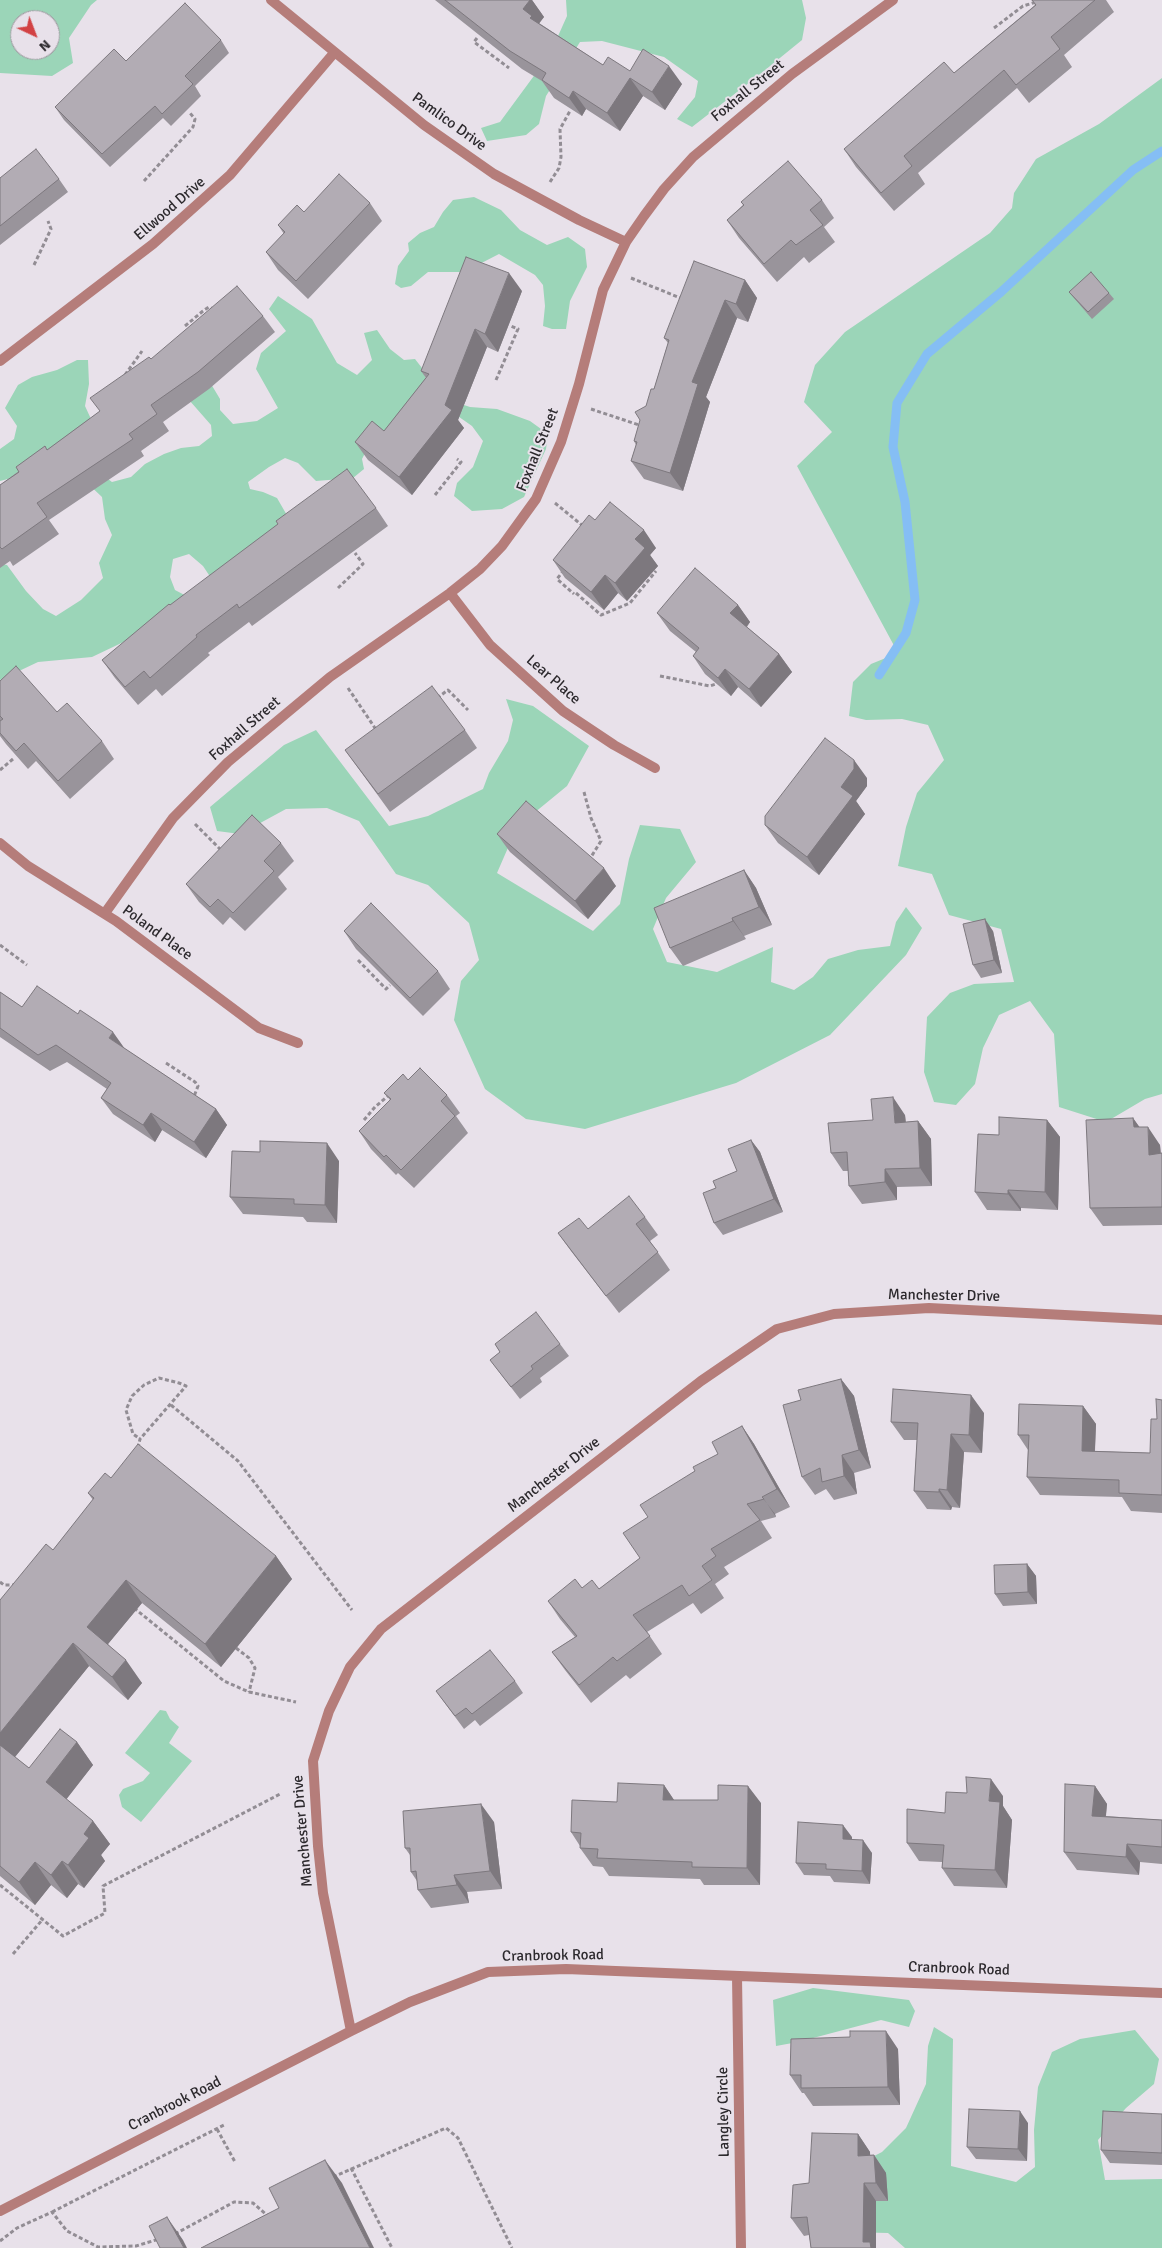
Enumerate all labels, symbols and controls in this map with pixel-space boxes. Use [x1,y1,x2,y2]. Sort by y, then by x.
north arrow [10,10,60,60]
text: N [36,36,54,55]
street label: Foxhall Street [708,56,788,126]
street label: Pamlico Drive [408,89,490,155]
street label: Ellwood Drive [131,173,209,245]
street label: Foxhall Street [513,406,563,494]
street label: Lear Place [522,651,584,709]
street label: Foxhall Street [206,693,284,765]
street label: Poland Place [118,902,196,964]
street label: Manchester Drive [888,1286,1000,1306]
street label: Manchester Drive [504,1433,604,1517]
street label: Manchester Drive [289,1774,317,1888]
street label: Cranbrook Road [502,1946,604,1966]
street label: Cranbrook Road [908,1958,1010,1980]
street label: Langley Circle [714,2067,734,2157]
street label: Cranbrook Road [125,2073,225,2135]

